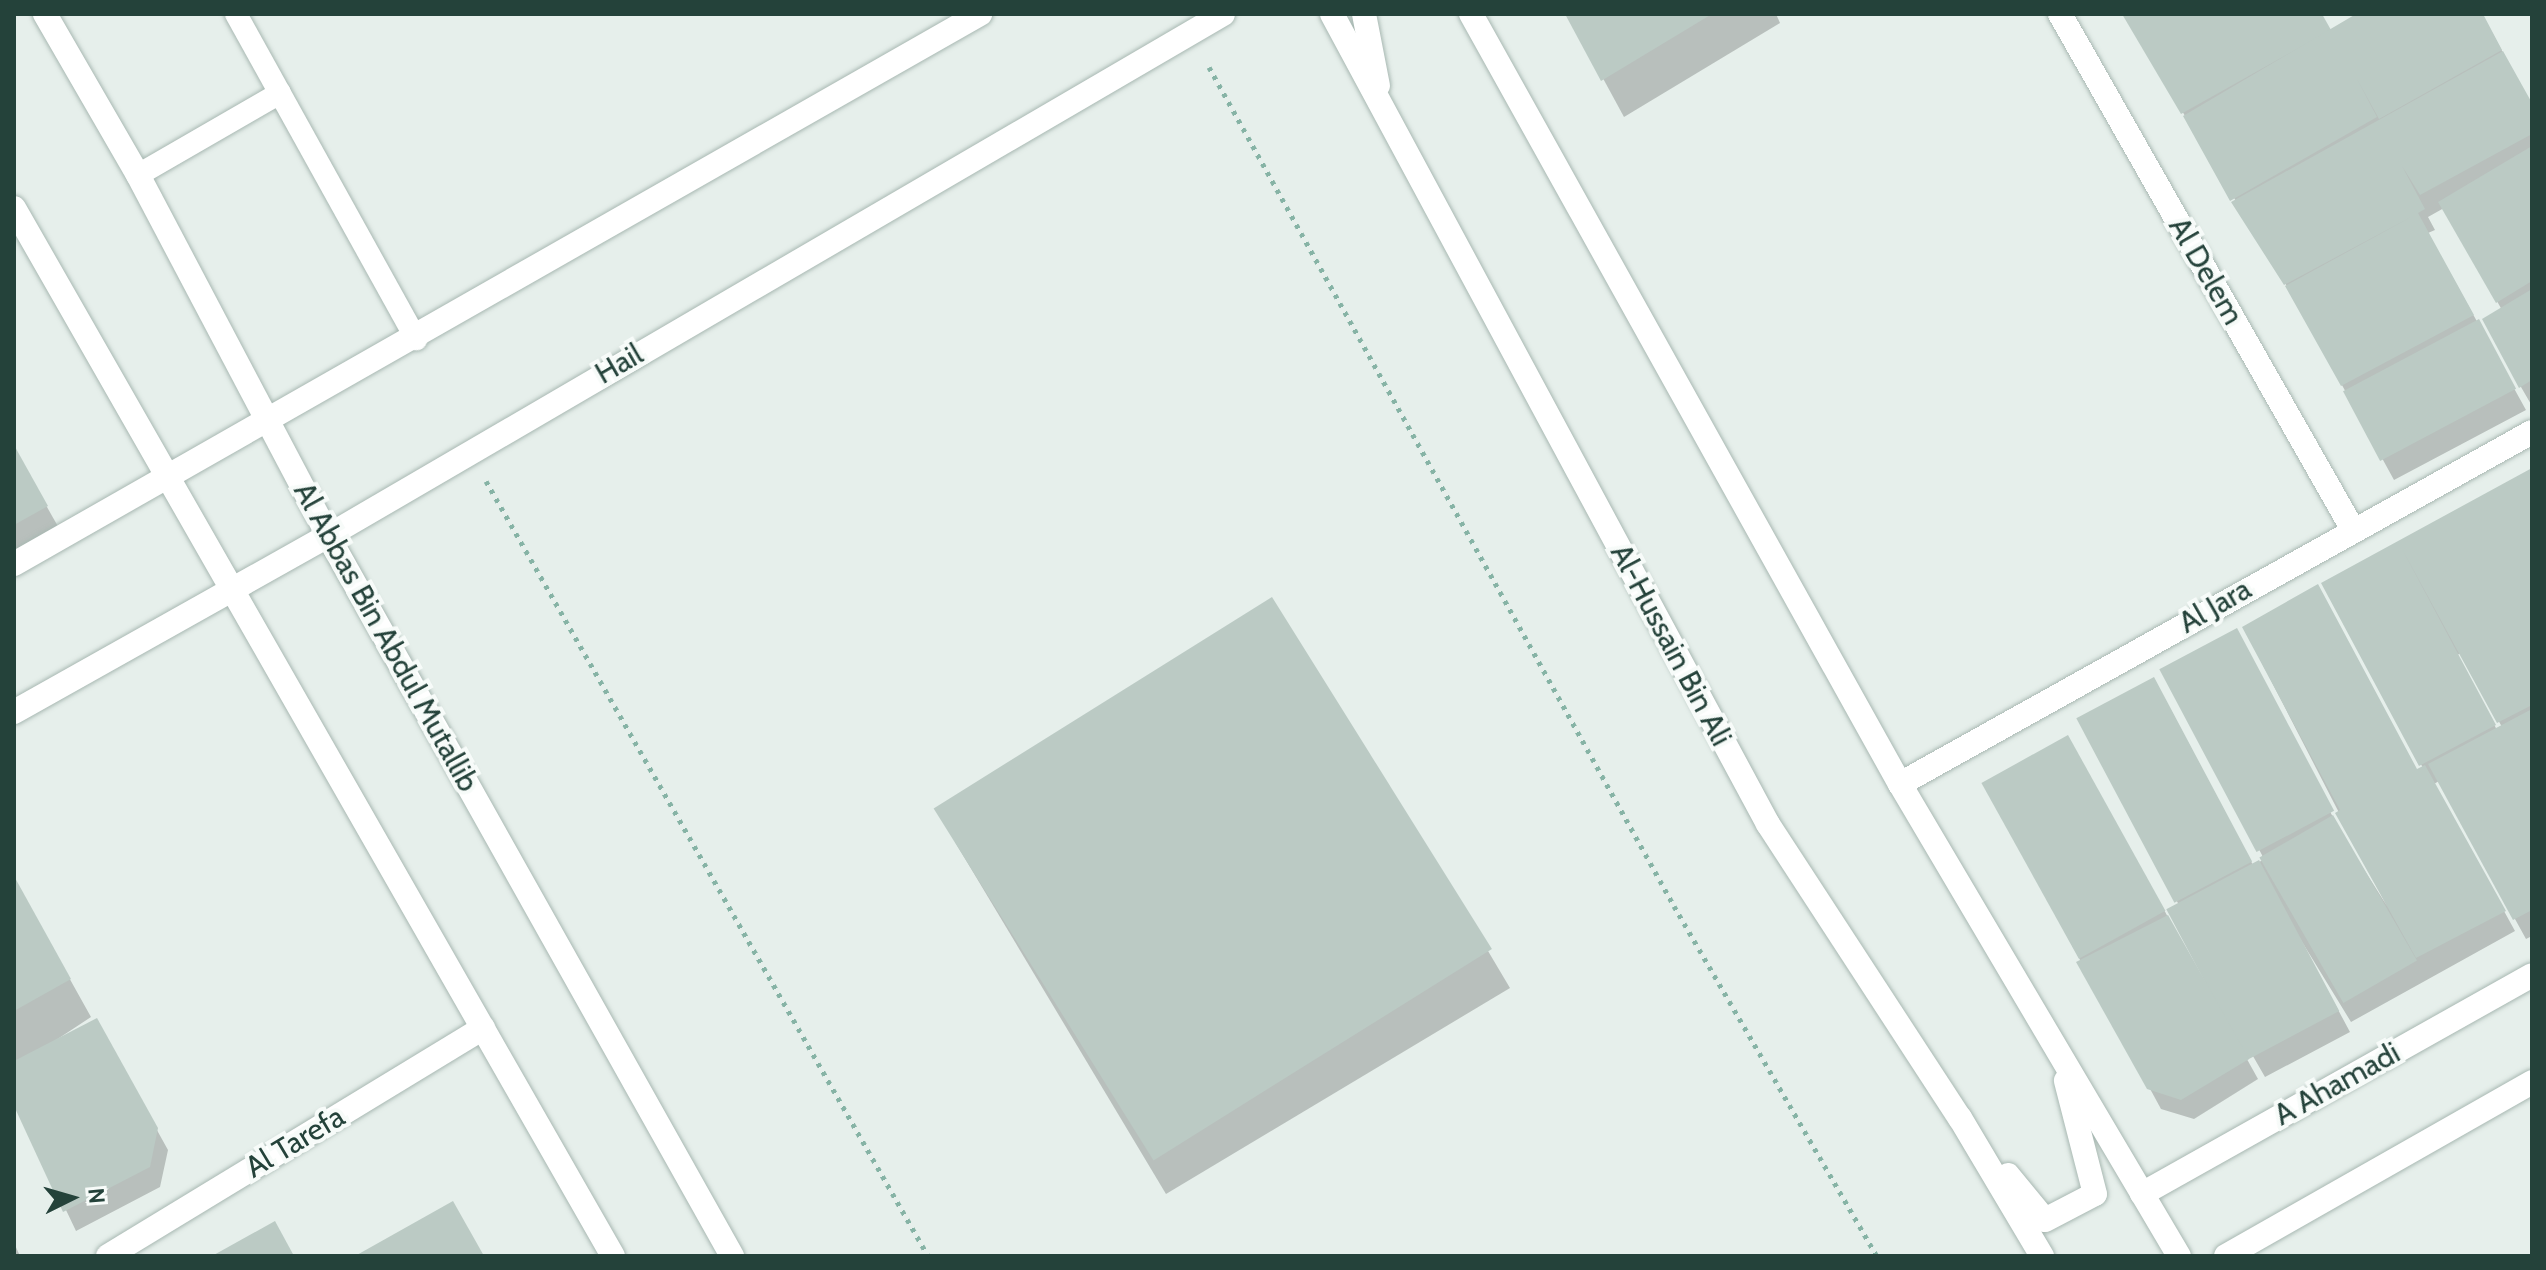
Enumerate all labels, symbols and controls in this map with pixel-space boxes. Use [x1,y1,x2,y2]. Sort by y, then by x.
street label: Al Delem [2161,211,2251,331]
street label: Hail [589,336,649,392]
street label: Al Abbas Bin Abdul Mutallib [286,476,486,798]
street label: Al-Hussain Bin Ali [1603,538,1739,752]
street label: Al Jara [2172,571,2258,641]
street label: A Ahamadi [2268,1035,2406,1133]
street label: Al Tarefa [239,1098,351,1186]
north arrow [32,1158,112,1238]
text: N [82,1187,111,1205]

